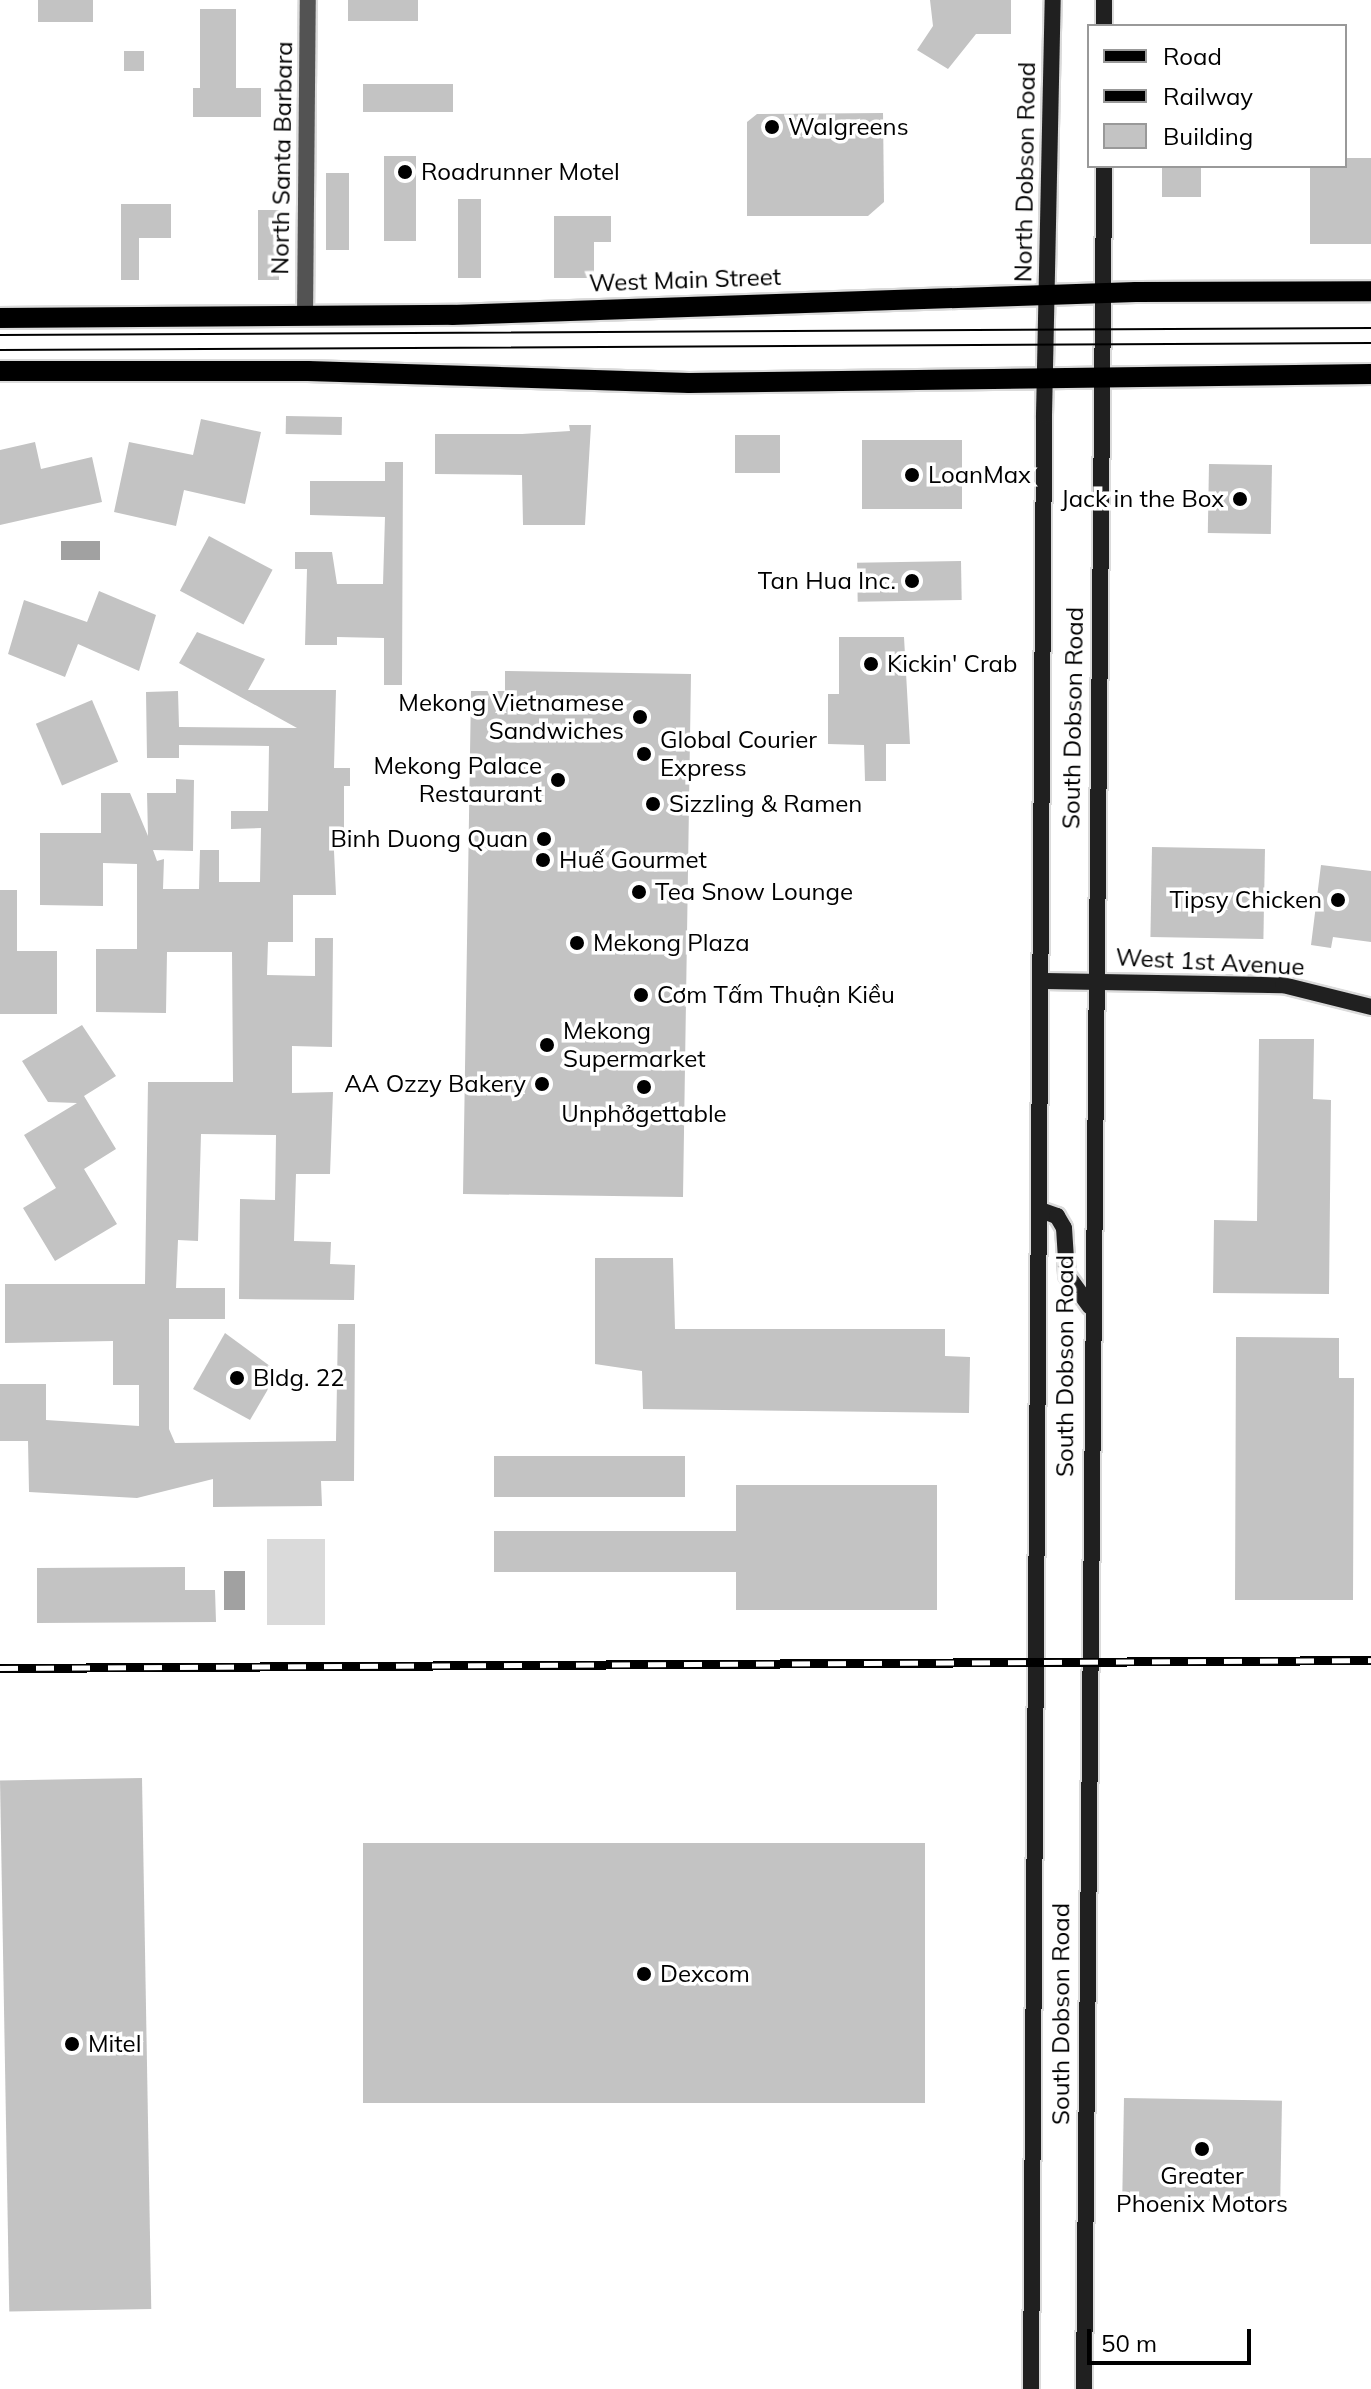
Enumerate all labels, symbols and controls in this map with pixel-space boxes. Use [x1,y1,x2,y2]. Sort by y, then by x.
legend [1087,24,1347,168]
street label: North Santa Barbara [266,41,298,275]
text: Road [1163,41,1222,71]
street label: North Dobson Road [1009,62,1041,282]
text: Railway [1163,81,1253,111]
place label: Walgreens [788,113,909,141]
marker: Walgreens [763,118,781,136]
text: Building [1163,121,1253,151]
place label: Roadrunner Motel [421,158,620,186]
marker: Roadrunner Motel [396,163,414,181]
street label: West Main Street [588,262,782,298]
place label: LoanMax [928,461,1031,489]
marker: LoanMax [903,466,921,484]
place label: Jack in the Box [1061,485,1224,513]
marker: Jack in the Box [1231,490,1249,508]
place label: Tan Hua Inc. [758,567,896,595]
marker: Tan Hua Inc. [903,572,921,590]
street label: South Dobson Road [1057,607,1089,829]
place label: Kickin' Crab [887,650,1017,678]
marker: Kickin' Crab [862,655,880,673]
place label: Mekong Vietnamese Sandwiches [398,689,624,745]
marker: Mekong Vietnamese Sandwiches [631,708,649,726]
place label: Global Courier Express [660,726,817,782]
marker: Global Courier Express [635,745,653,763]
place label: Mekong Palace Restaurant [374,752,542,808]
marker: Mekong Palace Restaurant [549,771,567,789]
place label: Sizzling & Ramen [669,790,862,818]
marker: Sizzling & Ramen [644,795,662,813]
place label: Binh Duong Quan [330,825,528,853]
marker: Binh Duong Quan [535,830,553,848]
place label: Huế Gourmet [559,846,707,874]
marker: Huế Gourmet [534,851,552,869]
place label: Tea Snow Lounge [655,878,853,906]
marker: Tea Snow Lounge [630,883,648,901]
place label: Tipsy Chicken [1169,886,1322,914]
marker: Tipsy Chicken [1329,891,1347,909]
place label: Mekong Plaza [593,929,750,957]
marker: Mekong Plaza [568,934,586,952]
street label: West 1st Avenue [1115,943,1305,981]
place label: Cơm Tấm Thuận Kiều [657,981,895,1009]
marker: Cơm Tấm Thuận Kiều [632,986,650,1004]
place label: Mekong Supermarket [563,1017,706,1073]
marker: Mekong Supermarket [538,1036,556,1054]
place label: AA Ozzy Bakery [344,1070,526,1098]
marker: AA Ozzy Bakery [533,1075,551,1093]
marker: Unphởgettable [635,1078,653,1096]
place label: Unphởgettable [561,1100,727,1128]
street label: South Dobson Road [1051,1255,1079,1477]
place label: Bldg. 22 [253,1364,344,1392]
marker: Bldg. 22 [228,1369,246,1387]
street label: South Dobson Road [1047,1903,1075,2125]
place label: Dexcom [660,1960,750,1988]
marker: Dexcom [635,1965,653,1983]
place label: Mitel [88,2030,141,2058]
marker: Mitel [63,2035,81,2053]
marker: Greater Phoenix Motors [1193,2140,1211,2158]
place label: Greater Phoenix Motors [1116,2162,1288,2218]
scale bar [1091,2313,1255,2363]
text: 50 m [1101,2328,1157,2358]

